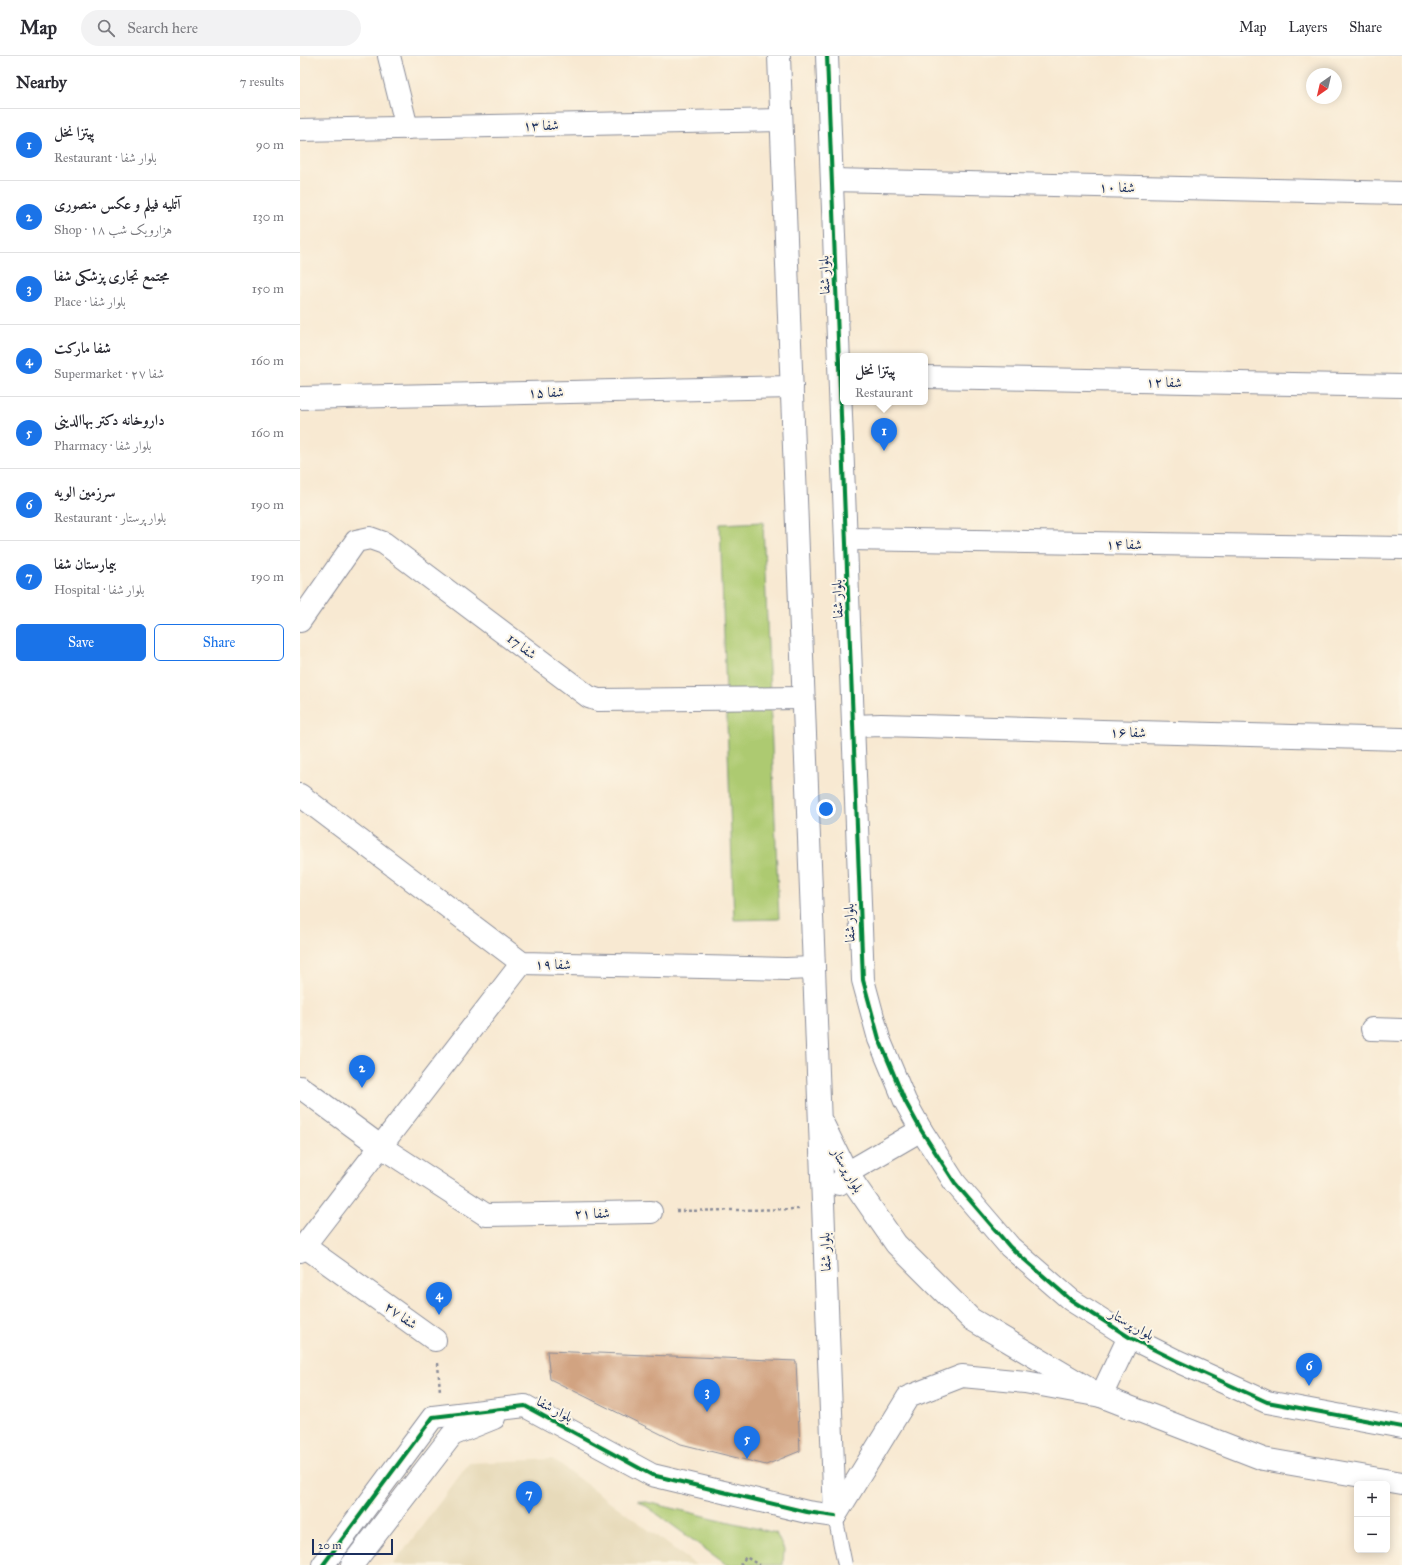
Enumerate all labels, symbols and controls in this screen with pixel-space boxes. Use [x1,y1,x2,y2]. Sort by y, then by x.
search box [81,10,361,46]
text: Map [20,16,57,39]
icon: search [95,17,117,39]
text: Search here [127,19,198,37]
text: Map [1239,19,1267,36]
text: Layers [1289,19,1327,36]
text: Share [1349,19,1382,36]
north arrow [1306,68,1342,104]
text: Nearby [16,72,67,93]
text: 7 results [240,74,284,90]
street label: شفا ۱۳ [523,117,559,134]
text: پیتزا نخل [54,123,95,141]
text: 1 [26,137,32,153]
text: 90 m [256,137,284,153]
text: Restaurant · بلوار شفا [54,150,157,166]
street label: شفا ۱۰ [1099,179,1135,196]
text: آتلیه فیلم و عکس منصوری [54,195,180,213]
text: 2 [26,209,32,225]
text: 130 m [252,209,284,225]
text: Shop · هزارویک شب ۱۸ [54,222,172,238]
street label: بلوار شفا [815,255,834,295]
text: مجتمع تجاری پزشکی شفا [54,267,169,285]
text: 3 [26,281,32,297]
text: 150 m [252,281,284,297]
text: Place · بلوار شفا [54,294,126,310]
text: شفا مارکت [54,339,111,357]
text: 4 [25,353,33,369]
text: 160 m [251,353,284,369]
popup [840,353,928,405]
text: پیتزا نخل [855,361,896,379]
text: Supermarket · شفا ۲۷ [54,366,164,382]
street label: شفا ۱۲ [1146,374,1182,391]
street label: شفا ۱۵ [528,384,564,401]
text: Restaurant [855,385,913,401]
text: داروخانه دکتر بهاالدینی [54,411,165,429]
pin: 1 [871,418,897,451]
text: 5 [26,425,32,441]
text: 160 m [251,425,284,441]
text: Pharmacy · بلوار شفا [54,438,151,454]
text: سرزمین الویه [54,483,115,501]
text: 6 [26,497,32,513]
text: 190 m [251,497,284,513]
text: Restaurant · بلوار پرستار [54,510,166,526]
street label: شفا ۱۴ [1106,536,1142,553]
text: بیمارستان شفا [54,555,116,573]
text: 7 [26,569,32,585]
text: 190 m [251,569,284,585]
street label: بلوار شفا [828,579,847,619]
text: Hospital · بلوار شفا [54,582,145,598]
button: Save [16,624,146,661]
button: Share [154,624,284,661]
street label: شفا 17 [504,630,540,663]
street label: شفا ۱۶ [1110,724,1146,741]
your location [816,799,836,819]
street label: بلوار شفا [840,903,859,943]
street label: شفا ۱۹ [535,956,571,973]
pin: 2 [349,1055,375,1088]
street label: بلوار پرستار [827,1143,867,1196]
street label: شفا ۲۱ [574,1205,610,1222]
street label: بلوار شفا [816,1232,835,1272]
pin: 4 [426,1282,452,1315]
street label: شفا ۲۷ [381,1298,420,1333]
street label: بلوار پرستار [1104,1304,1158,1344]
pin: 6 [1296,1353,1322,1386]
pin: 3 [694,1379,720,1412]
street label: بلوار شفا [534,1393,576,1426]
pin: 5 [734,1426,760,1459]
pin: 7 [516,1481,542,1514]
map controls [1354,1481,1390,1553]
button: + [1354,1481,1390,1517]
button: − [1354,1517,1390,1553]
scale bar [312,1537,393,1556]
text: 20 m [318,1539,341,1552]

